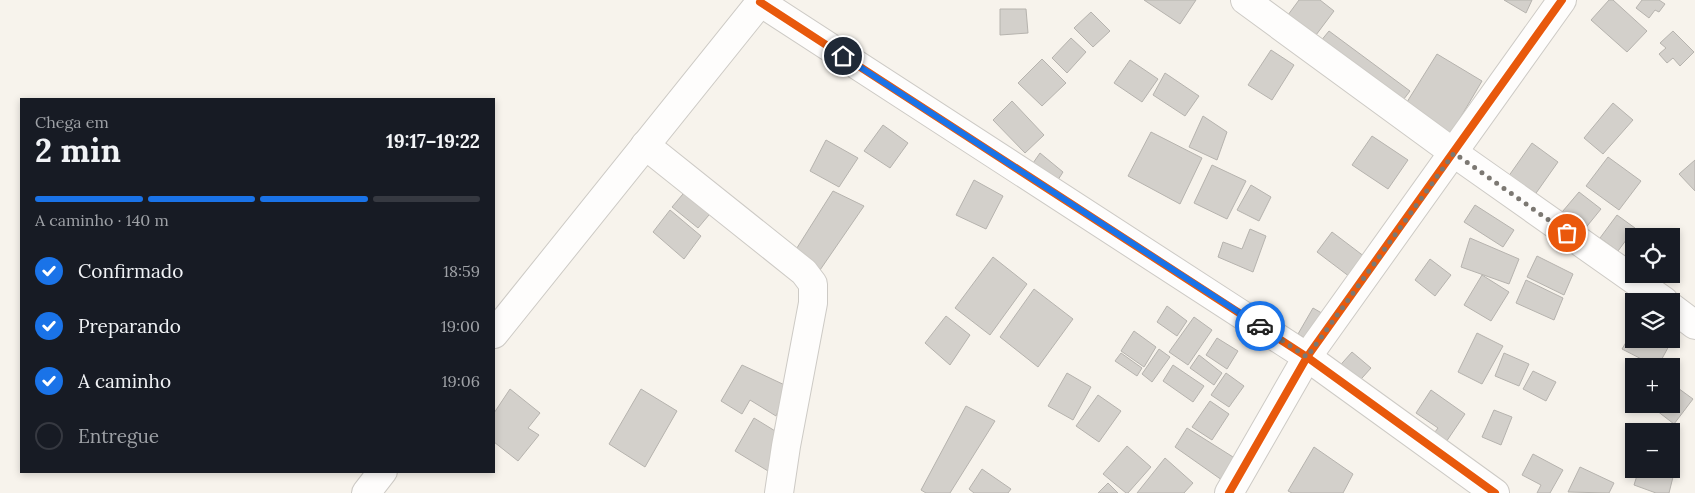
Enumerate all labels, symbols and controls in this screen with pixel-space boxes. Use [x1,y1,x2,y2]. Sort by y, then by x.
pin [822,35,864,77]
icon: home [829,42,857,70]
text: Chega em [35,112,109,132]
text: 19:17–19:22 [386,129,480,153]
text: 2 min [35,130,121,171]
text: A caminho · 140 m [35,210,169,230]
pin [1546,212,1588,254]
icon: bag [1553,219,1581,247]
map controls [1625,228,1680,478]
button: locate [1625,228,1680,283]
icon: check [35,257,63,285]
text: Confirmado [78,259,183,283]
text: 18:59 [443,261,480,281]
button: layers [1625,293,1680,348]
courier [1235,301,1285,351]
icon: check [35,312,63,340]
icon: car [1246,312,1274,340]
text: Preparando [78,314,181,338]
text: 19:00 [441,316,480,336]
button: + [1625,358,1680,413]
icon: check [35,367,63,395]
text: A caminho [78,369,171,393]
text: 19:06 [442,371,480,391]
button: − [1625,423,1680,478]
text: Entregue [78,424,159,448]

